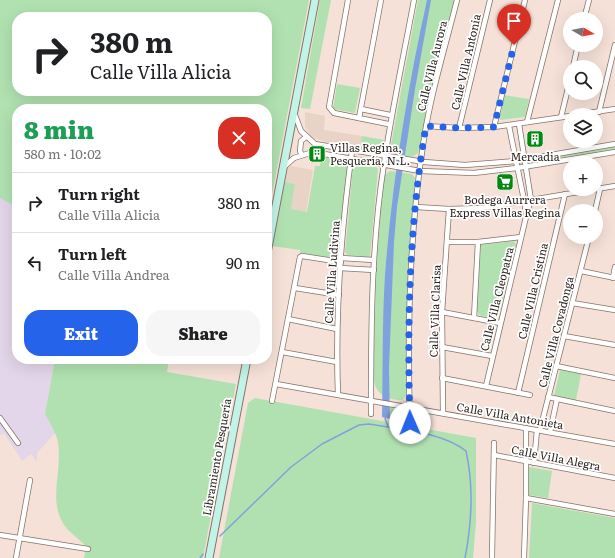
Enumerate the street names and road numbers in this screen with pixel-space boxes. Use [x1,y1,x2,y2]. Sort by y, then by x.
street label: Calle Villa Antonia [446,12,484,111]
street label: Calle Villa Aurora [412,19,450,113]
street label: Calle Villa Ludivina [319,220,343,324]
street label: Calle Villa Cristina [513,241,551,341]
street label: Calle Villa Cleopatra [475,245,517,352]
street label: Calle Villa Clarisa [424,264,444,358]
street label: Calle Villa Covadonga [533,274,577,389]
street label: Libramiento Pesquería [198,397,234,517]
street label: Calle Villa Antonieta [456,398,565,432]
street label: Calle Villa Alegra [510,441,602,474]

